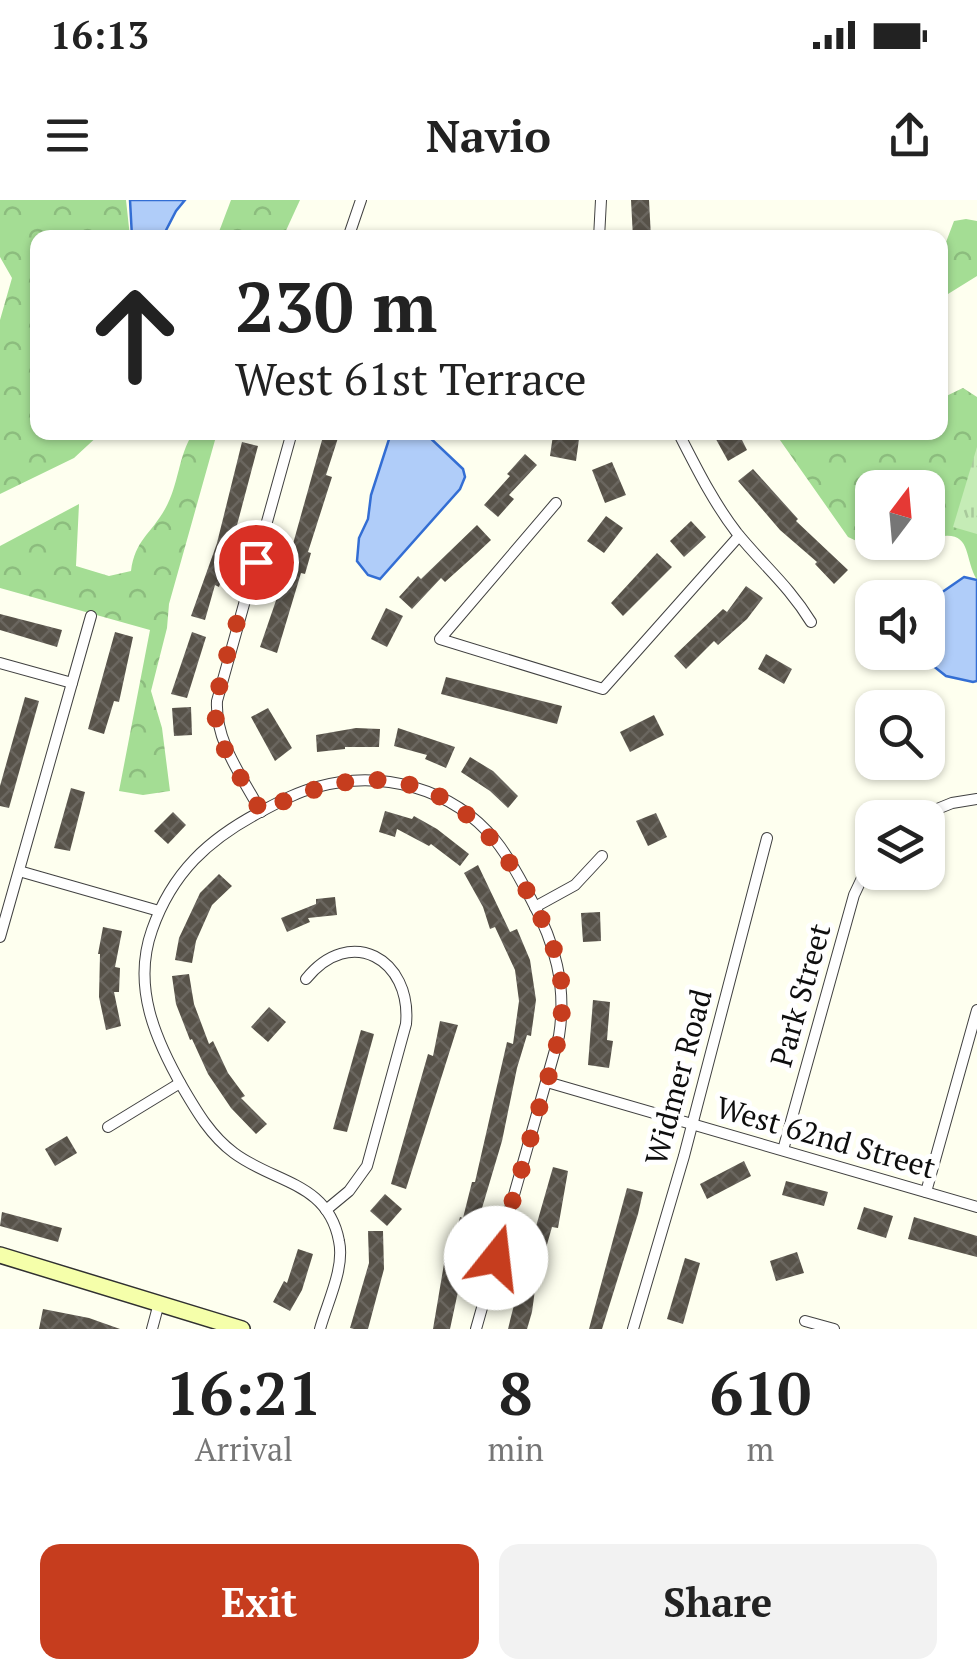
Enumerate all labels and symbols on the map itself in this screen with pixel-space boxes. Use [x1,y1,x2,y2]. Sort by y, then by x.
north arrow [855,470,945,560]
pin [214,520,299,605]
street label: Park Street [760,919,840,1071]
street label: Widmer Road [635,985,721,1169]
street label: West 62nd Street [712,1087,940,1187]
position arrow [444,1206,548,1310]

